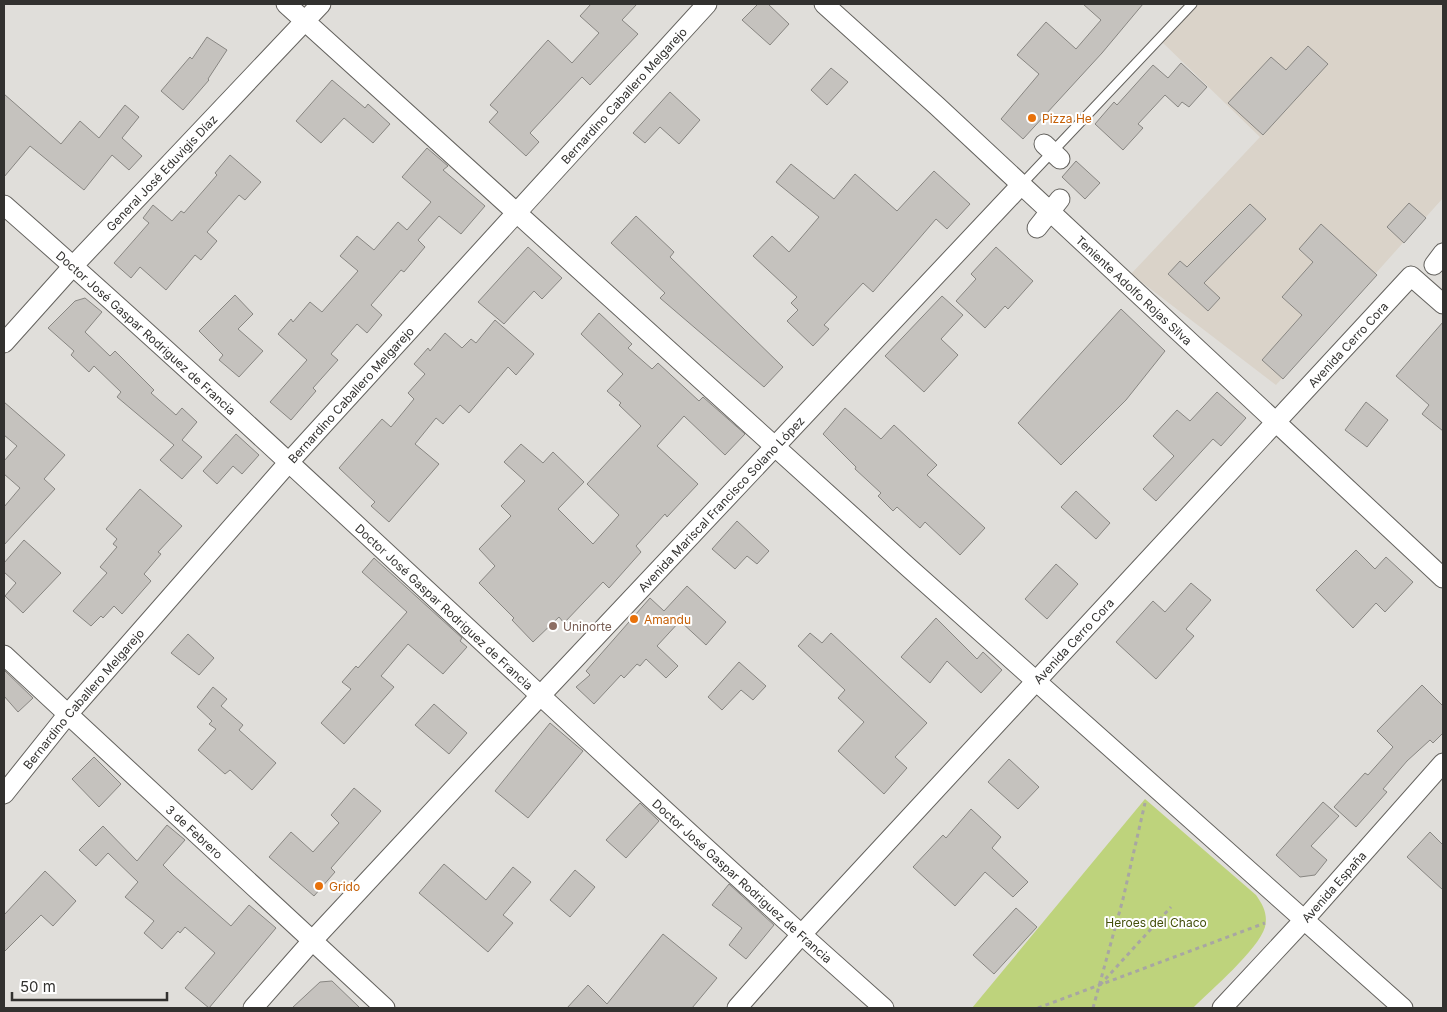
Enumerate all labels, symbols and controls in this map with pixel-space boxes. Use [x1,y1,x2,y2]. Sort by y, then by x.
street label: Bernardino Caballero Melgarejo [558,24,690,167]
street label: General José Eduvigis Díaz [103,111,220,234]
place label: Pizza He [1042,111,1092,126]
marker: Pizza He [1026,112,1038,124]
street label: Teniente Adolfo Rojas Silva [1073,232,1196,348]
street label: Doctor José Gaspar Rodriguez de Francia [53,247,239,418]
street label: Avenida Cerro Cora [1305,298,1391,390]
street label: Bernardino Caballero Melgarejo [285,323,417,466]
street label: Avenida Mariscal Francisco Solano López [635,413,807,595]
street label: Doctor José Gaspar Rodriguez de Francia [352,520,536,693]
street label: Avenida Cerro Cora [1030,595,1117,687]
place label: Amandu [644,612,691,627]
marker: Amandu [628,613,640,625]
place label: Uninorte [563,619,612,634]
marker: Uninorte [547,620,559,632]
street label: Bernardino Caballero Melgarejo [20,625,147,772]
street label: Doctor José Gaspar Rodriguez de Francia [650,796,835,966]
street label: 3 de Febrero [163,802,226,862]
street label: Avenida España [1298,848,1369,925]
place label: Grido [329,879,360,894]
marker: Grido [313,880,325,892]
park label: Heroes del Chaco [1105,915,1207,930]
scale bar [12,970,168,1002]
text: 50 m [20,977,56,996]

